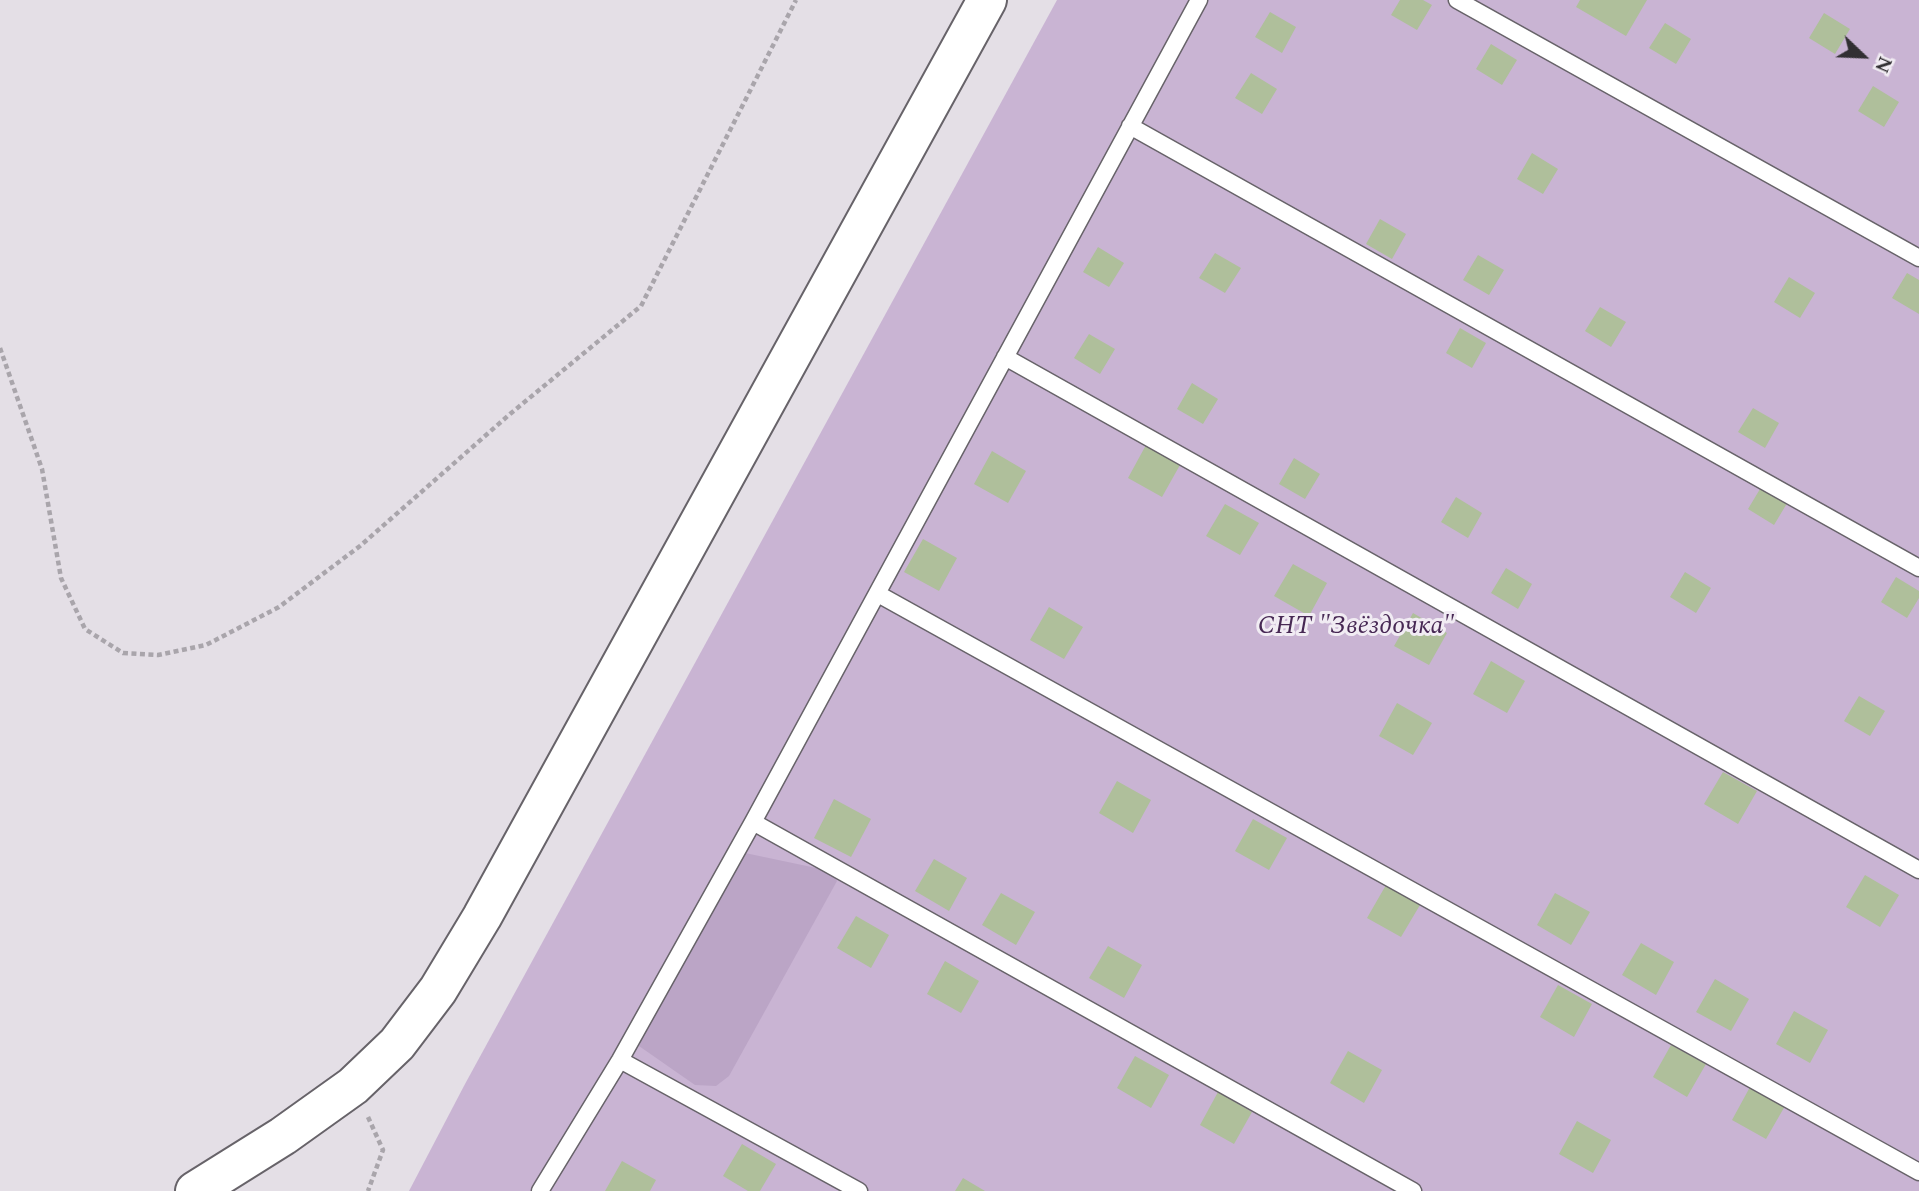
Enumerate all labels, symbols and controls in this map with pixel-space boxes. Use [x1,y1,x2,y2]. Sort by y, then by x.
north arrow [1828,21,1898,91]
text: N [1866,52,1899,77]
park label: СНТ "Звёздочка" [1258,612,1454,644]

